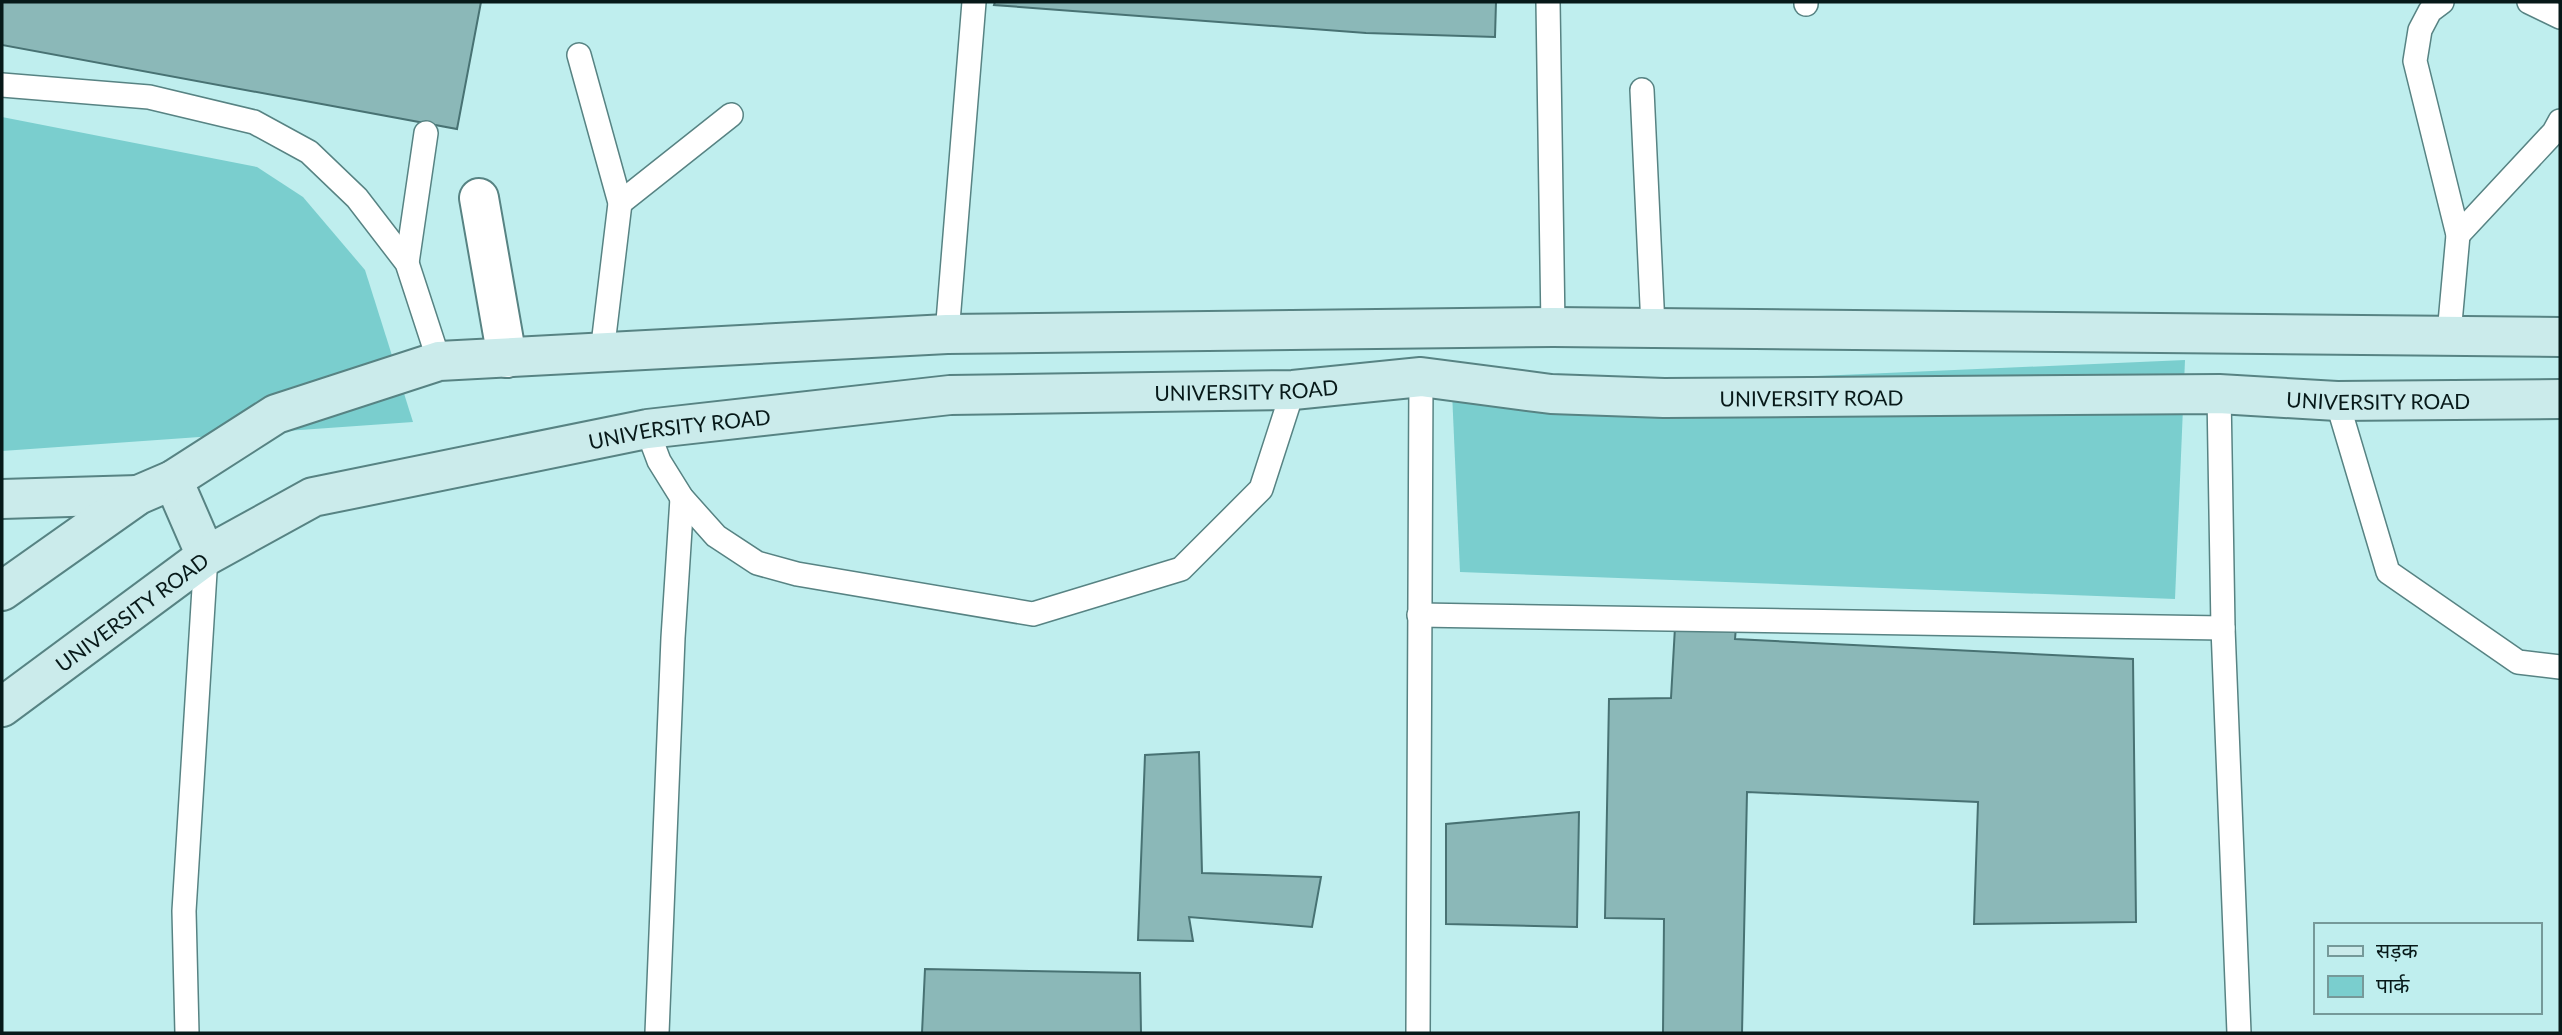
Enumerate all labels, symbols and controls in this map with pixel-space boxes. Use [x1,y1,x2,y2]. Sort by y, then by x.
street label: UNIVERSITY ROAD [1154,373,1339,405]
street label: UNIVERSITY ROAD [1719,384,1903,410]
street label: UNIVERSITY ROAD [2286,386,2470,414]
street label: UNIVERSITY ROAD [586,403,772,453]
street label: UNIVERSITY ROAD [50,546,213,676]
legend [2314,923,2541,1014]
text: सड़क [2376,937,2418,962]
text: पार्क [2376,972,2410,997]

